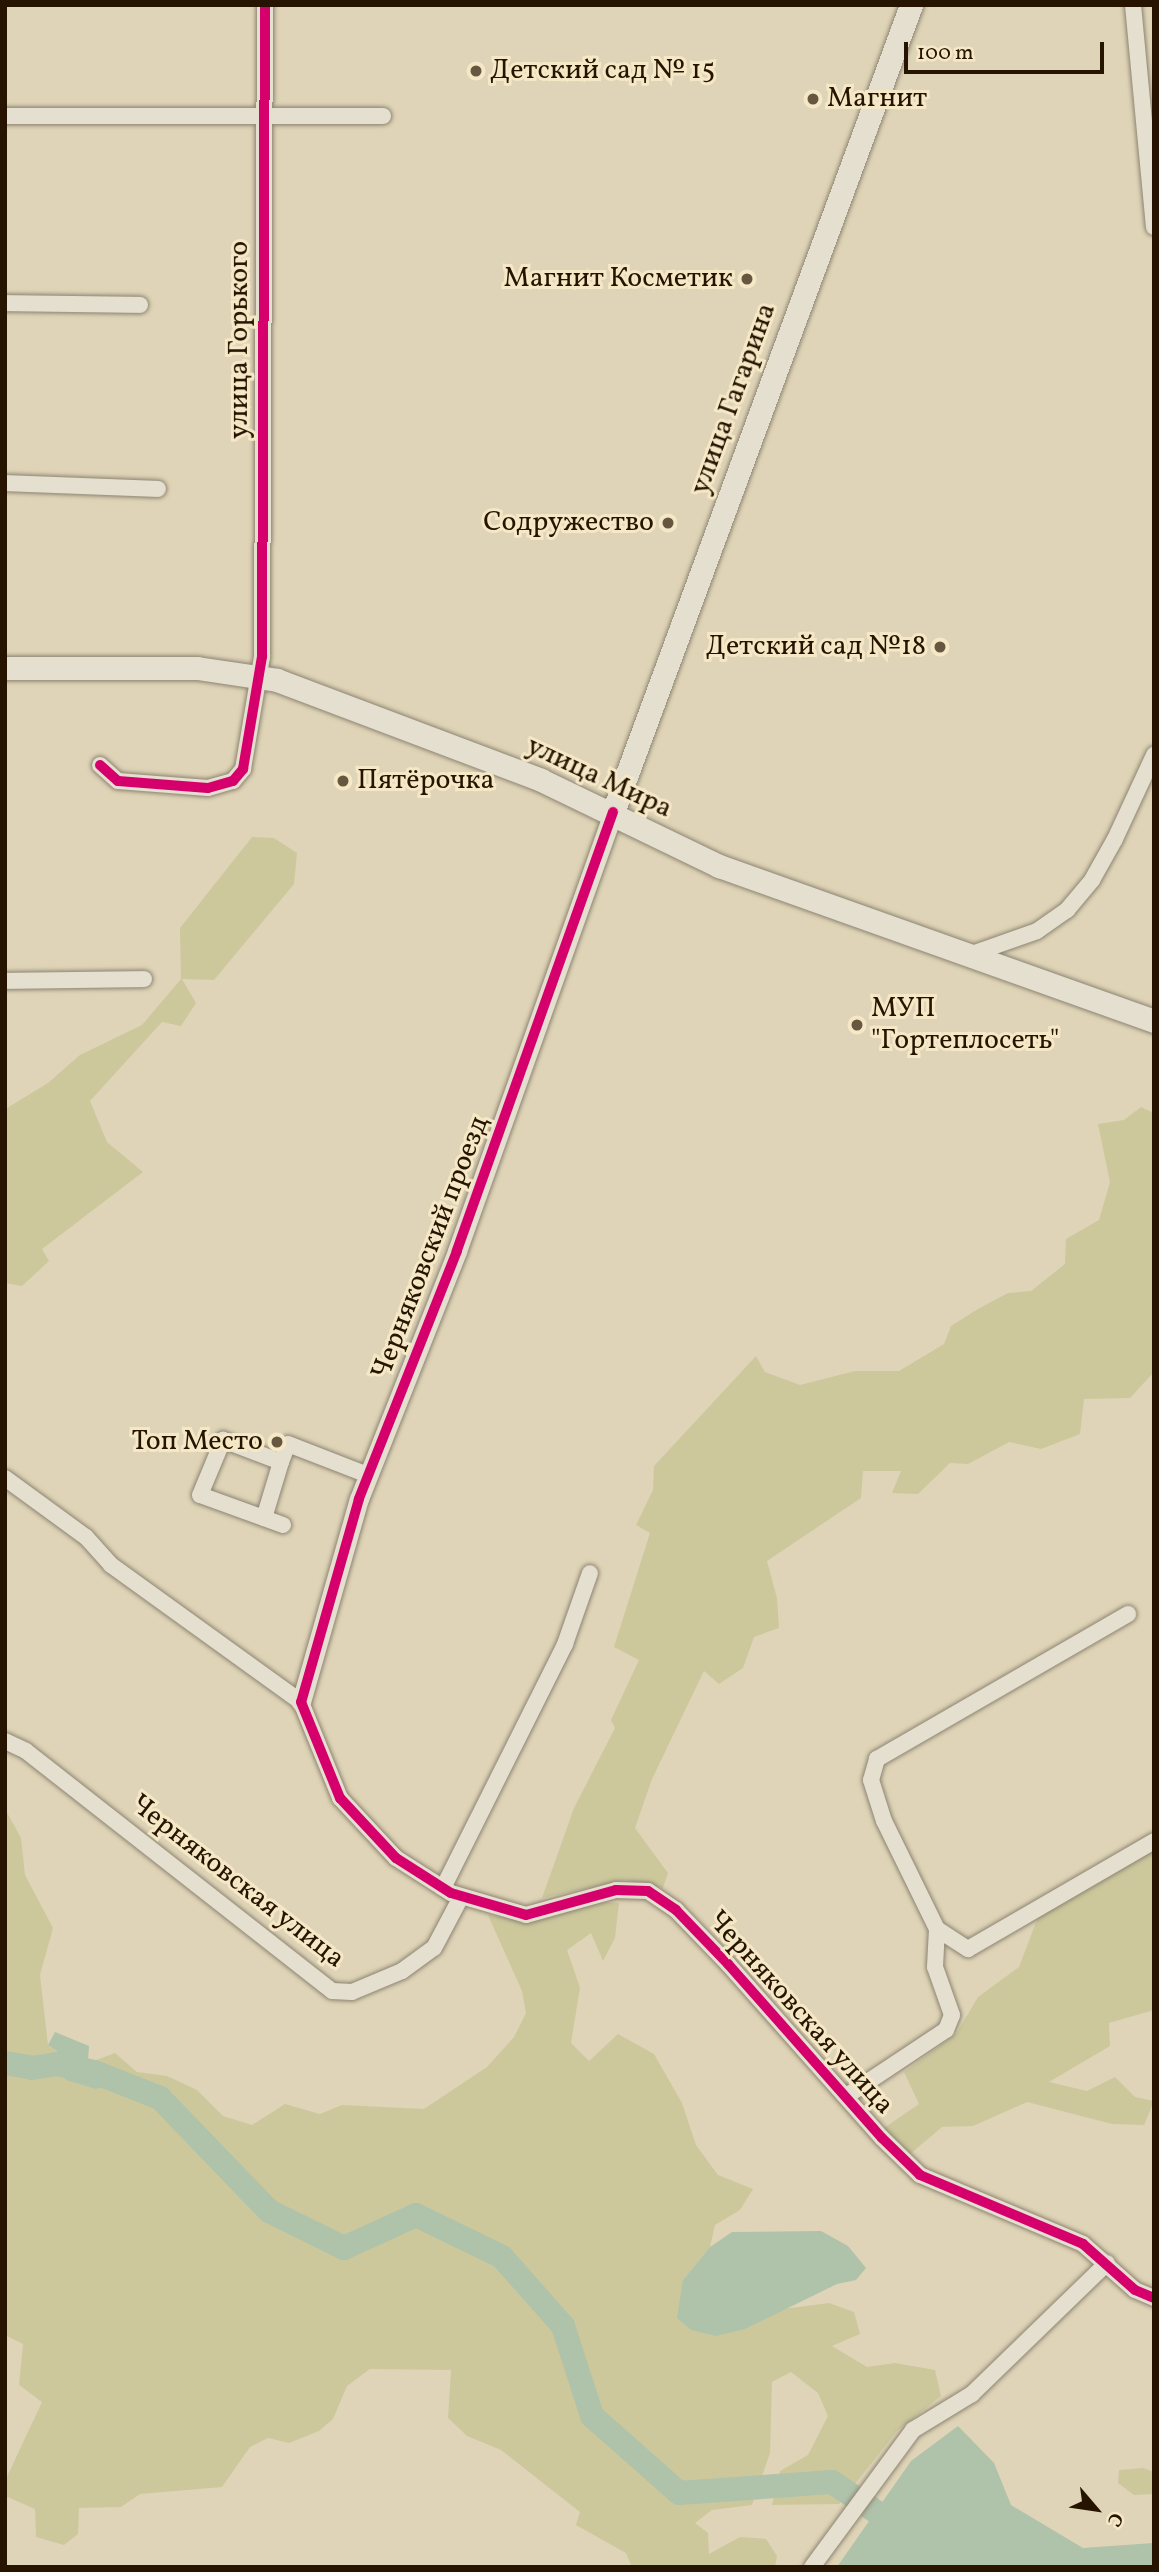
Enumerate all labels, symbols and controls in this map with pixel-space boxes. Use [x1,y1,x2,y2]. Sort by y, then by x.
scale bar [907,28,1106,72]
text: 100 m [917,39,974,68]
place label: Детский сад № 15 [490,54,715,88]
marker: Детский сад № 15 [468,63,484,79]
place label: Магнит [827,82,927,116]
marker: Магнит [805,91,821,107]
street label: улица Горького [223,241,257,439]
place label: Магнит Косметик [504,262,733,296]
marker: Магнит Косметик [739,271,755,287]
street label: улица Гагарина [684,299,784,499]
place label: Содружество [483,506,654,540]
marker: Содружество [660,515,676,531]
place label: Детский сад №18 [706,630,926,664]
marker: Детский сад №18 [932,639,948,655]
street label: улица Мира [521,730,677,826]
place label: Пятёрочка [357,764,494,798]
marker: Пятёрочка [335,773,351,789]
place label: МУП "Гортеплосеть" [871,992,1059,1058]
marker: МУП "Гортеплосеть" [849,1017,865,1033]
street label: Черняковский проезд [365,1111,497,1385]
place label: Топ Место [131,1425,263,1459]
marker: Топ Место [269,1434,285,1450]
street label: Черняковская улица [123,1788,351,1976]
street label: Черняковская улица [699,1904,901,2122]
north arrow [1061,2474,1131,2544]
text: С [1100,2508,1129,2531]

